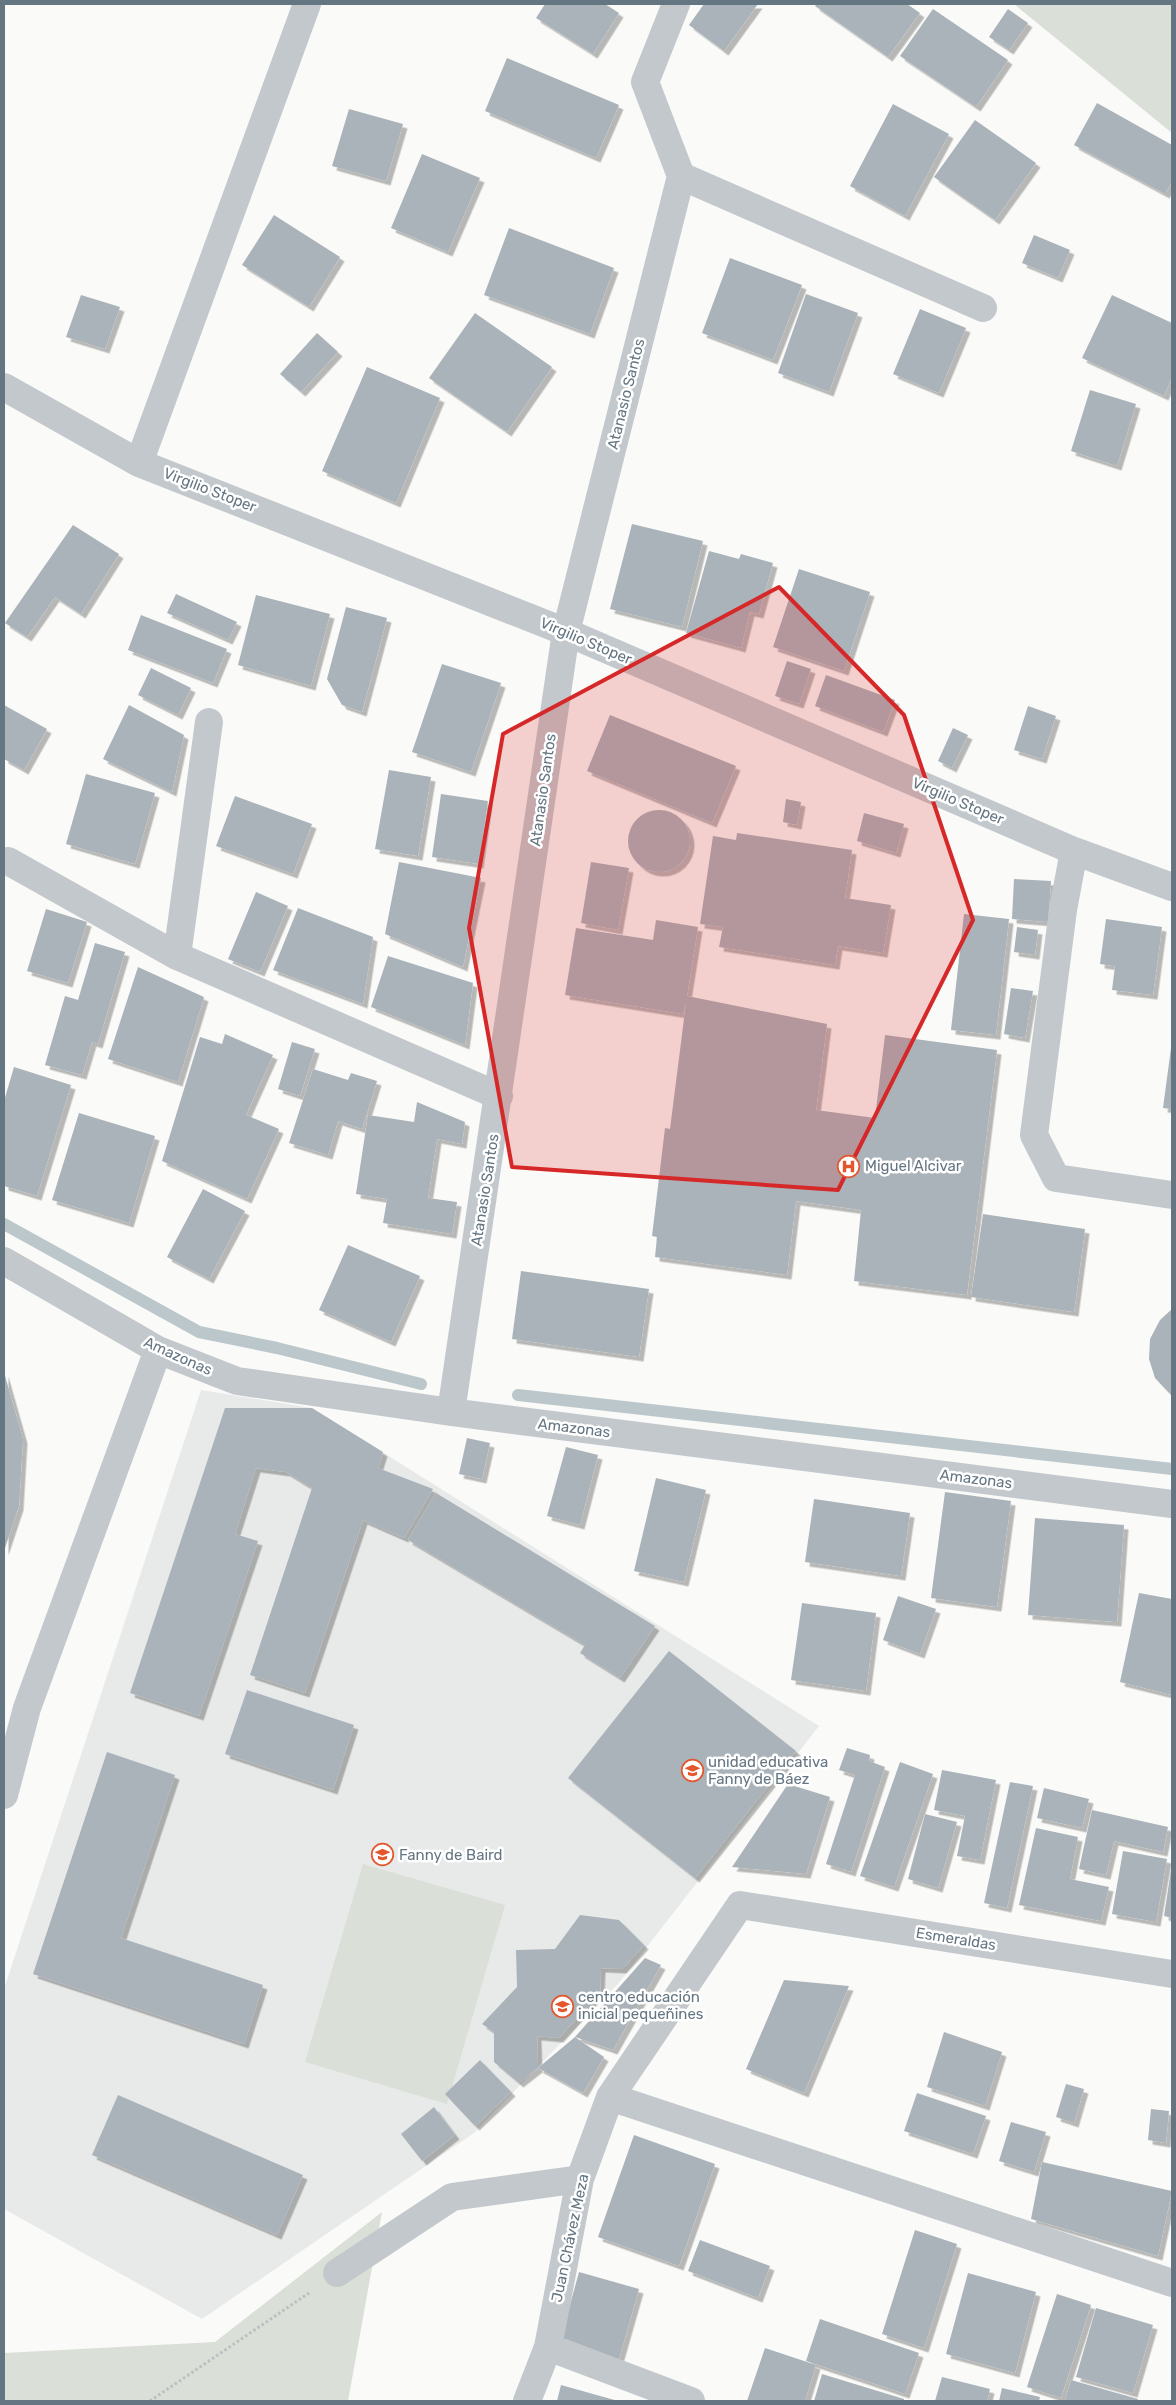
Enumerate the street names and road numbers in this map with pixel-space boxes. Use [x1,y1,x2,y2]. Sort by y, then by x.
street label: Atanasio Santos [604,336,649,451]
street label: Virgilio Stoper [161,464,259,516]
street label: Virgilio Stoper [537,614,635,669]
street label: Atanasio Santos [526,732,560,847]
street label: Virgilio Stoper [909,774,1007,829]
street label: Atanasio Santos [467,1132,503,1247]
street label: Amazonas [141,1333,215,1379]
street label: Amazonas [537,1415,612,1441]
street label: Amazonas [939,1466,1014,1492]
street label: Esmeraldas [915,1924,998,1954]
street label: Juan Chávez Meza [548,2172,592,2304]

